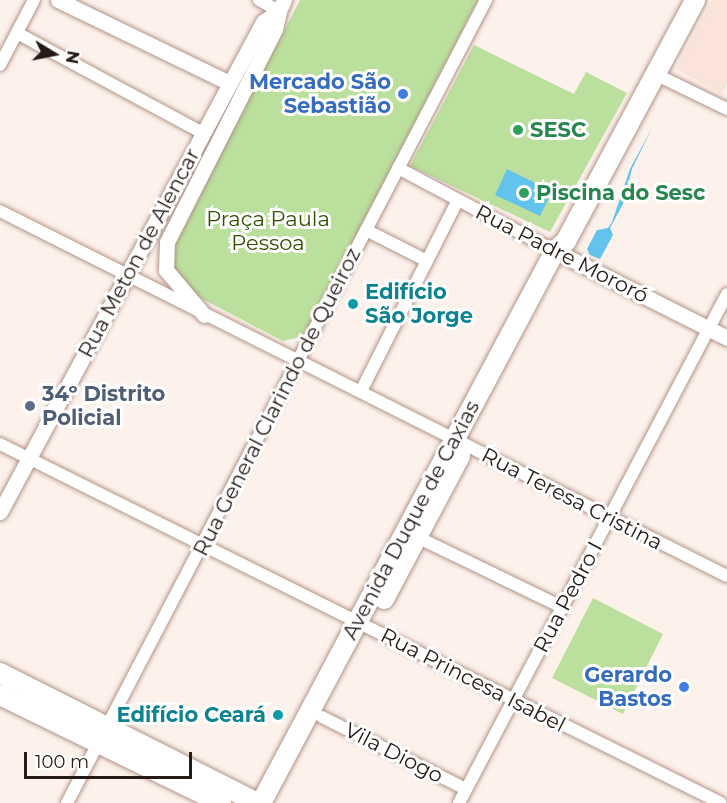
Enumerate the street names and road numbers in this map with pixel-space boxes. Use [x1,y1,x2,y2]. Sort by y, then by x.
street label: Rua Meton de Alencar [73,144,205,362]
street label: Rua Padre Mororó [471,199,653,309]
street label: Rua General Clarindo de Queiroz [188,244,366,560]
street label: Avenida Duque de Caxias [337,396,485,644]
street label: Rua Teresa Cristina [477,442,667,556]
street label: Rua Pedro I [528,537,608,657]
street label: Rua Princesa Isabel [376,622,570,738]
street label: Vila Diogo [341,717,447,789]

